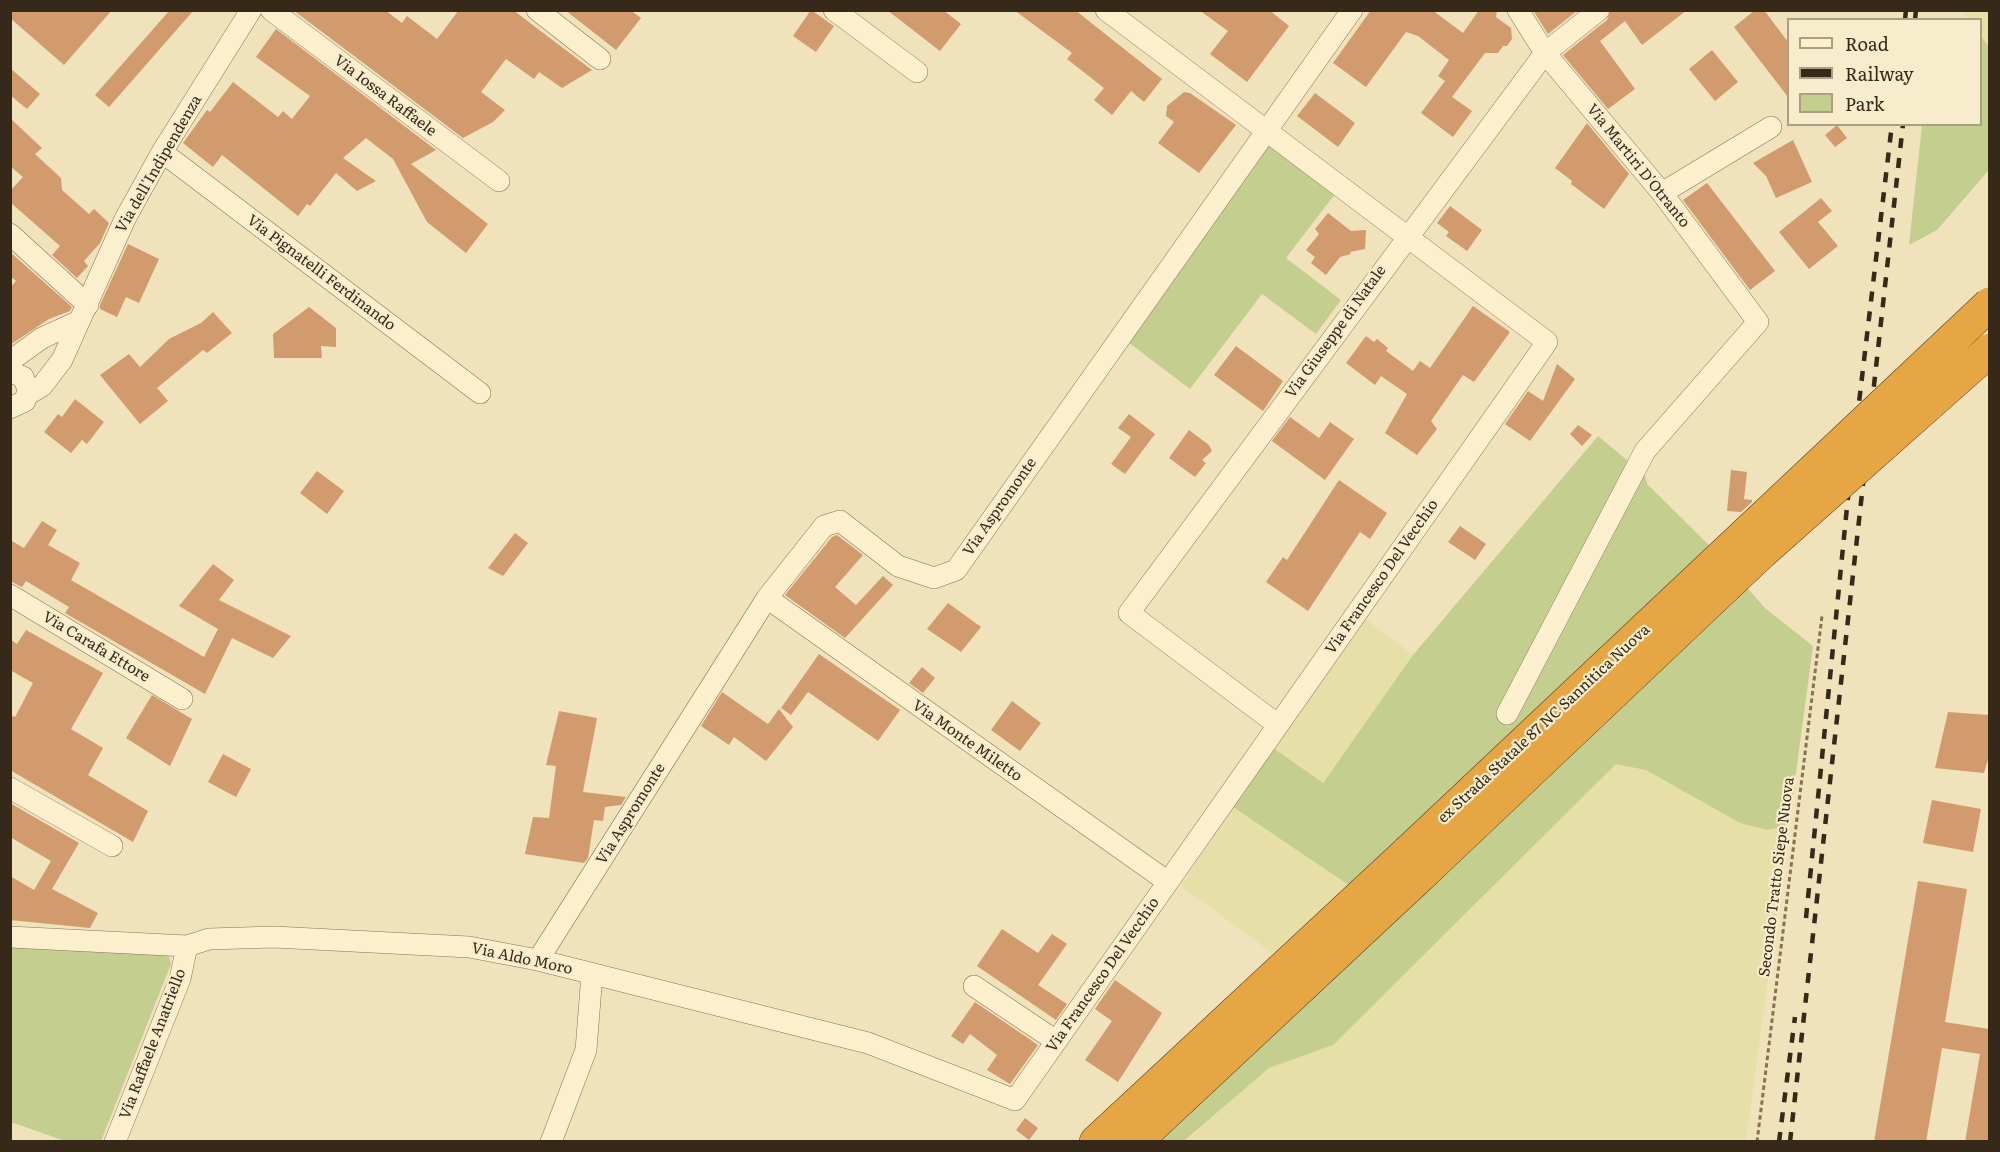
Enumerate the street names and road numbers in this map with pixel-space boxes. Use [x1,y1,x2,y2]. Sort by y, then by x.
street label: Via Iossa Raffaele [330,52,440,140]
street label: Via dell'Indipendenza [112,92,206,236]
street label: Via Martiri D'Otranto [1583,101,1693,231]
street label: Via Pignatelli Ferdinando [243,211,399,335]
street label: Via Giuseppe di Natale [1282,262,1390,402]
street label: Via Aspromonte [959,454,1041,560]
street label: Via Francesco Del Vecchio [1322,496,1442,658]
street label: Via Carafa Ettore [39,608,153,686]
street label: ex Strada Statale 87 NC Sannitica Nuova [1434,621,1654,827]
street label: Via Monte Miletto [909,696,1025,786]
street label: Via Aspromonte [593,760,669,868]
street label: Secondo Tratto Siepe Nuova [1756,776,1798,978]
street label: Via Francesco Del Vecchio [1043,894,1163,1056]
street label: Via Aldo Moro [470,940,574,978]
street label: Via Raffaele Anatriello [116,966,190,1122]

